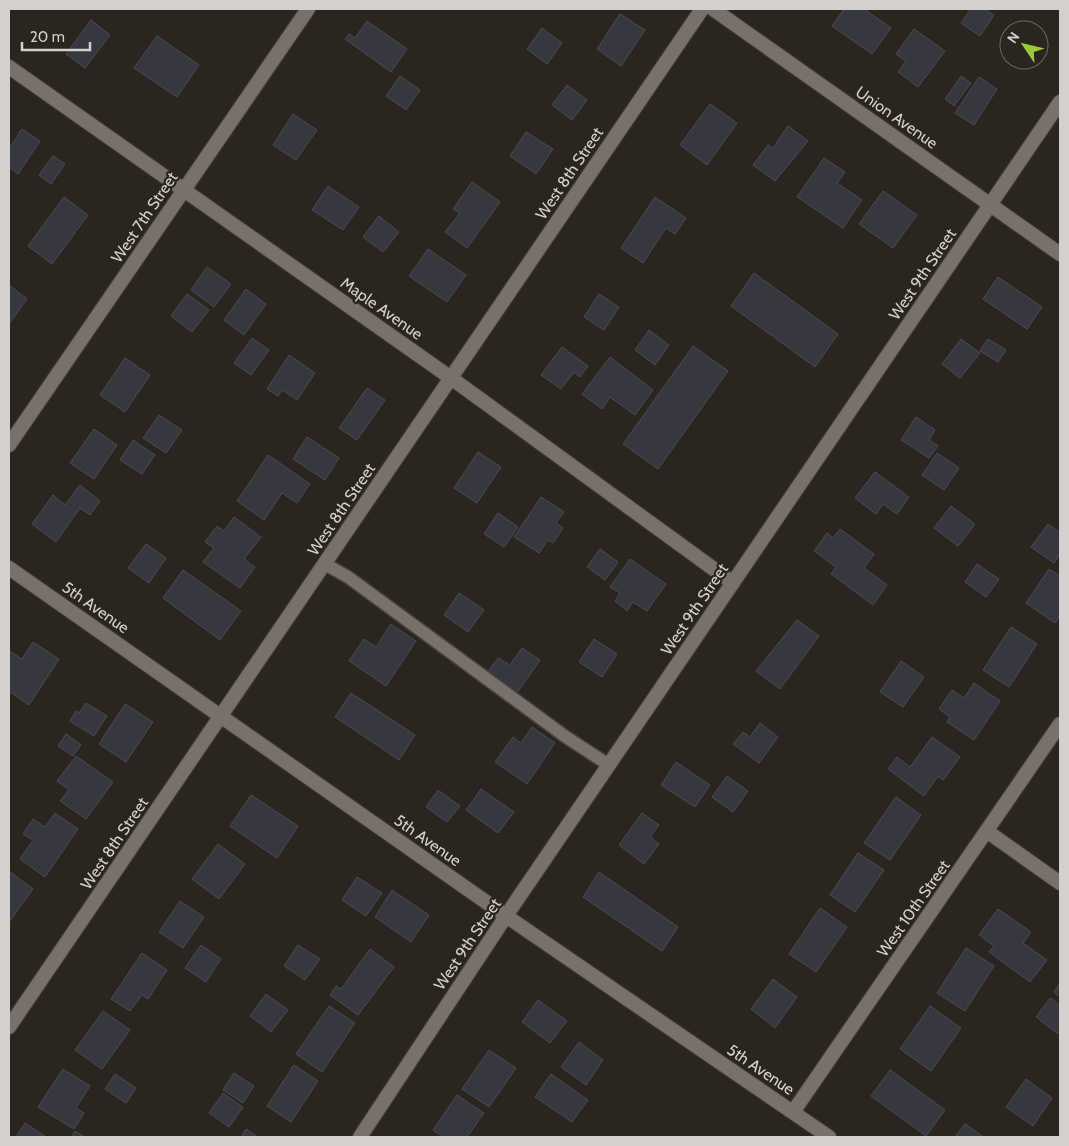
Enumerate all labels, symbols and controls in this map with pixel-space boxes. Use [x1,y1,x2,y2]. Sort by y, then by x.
scale bar [22,20,90,52]
north arrow [999,20,1049,70]
text: 20 m [30,28,65,46]
text: N [1003,28,1024,47]
street label: Union Avenue [852,82,941,153]
street label: West 8th Street [532,123,607,223]
street label: West 7th Street [107,168,182,266]
street label: West 9th Street [885,224,960,324]
street label: Maple Avenue [337,273,426,344]
street label: West 8th Street [304,459,379,559]
street label: West 9th Street [657,559,732,659]
street label: 5th Avenue [59,578,133,637]
street label: West 8th Street [77,793,152,893]
street label: 5th Avenue [391,811,465,870]
street label: West 10th Street [873,856,954,960]
street label: West 9th Street [430,894,505,994]
street label: 5th Avenue [723,1040,798,1099]

